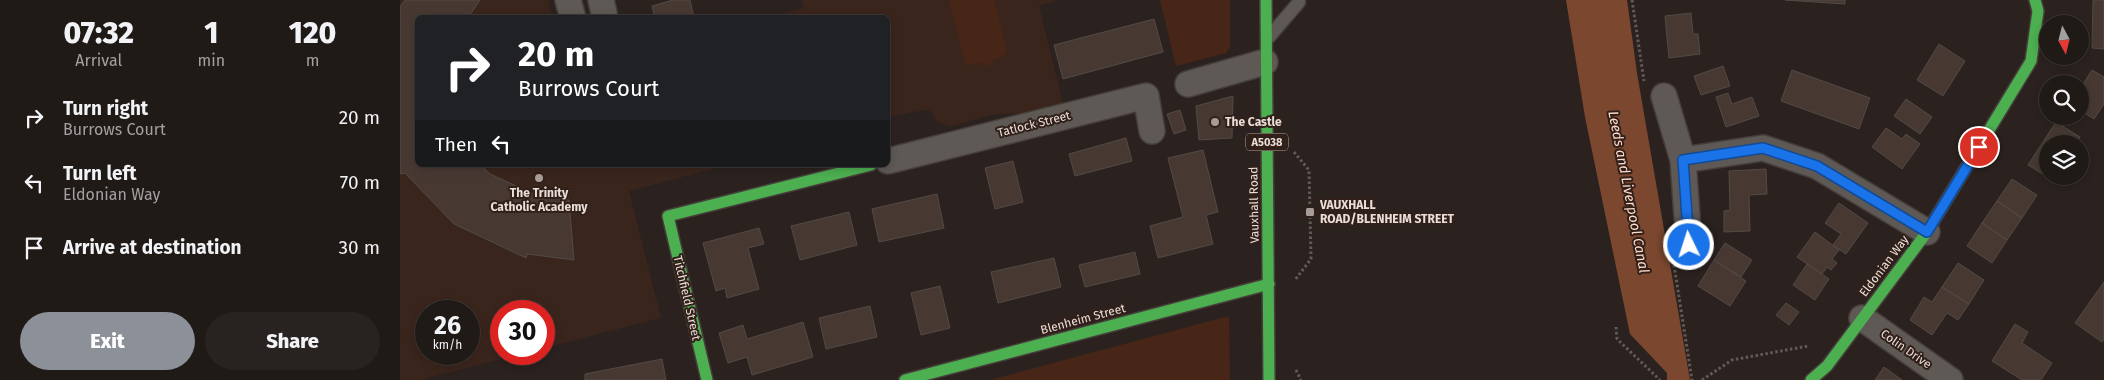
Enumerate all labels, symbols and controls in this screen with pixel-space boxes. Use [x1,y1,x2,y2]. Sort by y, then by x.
text: 07:32 [64,15,134,51]
text: 1 [204,15,218,51]
text: 120 [289,15,336,51]
north arrow [2039,15,2089,65]
map controls [2039,15,2089,185]
text: 20 m [518,33,594,75]
icon: right [435,35,500,100]
text: Arrival [75,51,122,70]
text: min [198,51,225,70]
text: m [306,51,319,70]
text: Burrows Court [518,75,659,102]
button: search [2039,75,2089,125]
text: Turn right [63,97,148,120]
icon: right [20,104,48,132]
text: 20 m [339,106,380,129]
street label: Tatlock Street [996,108,1072,140]
water label: Leeds and Liverpool Canal [1604,110,1653,275]
place label: The Castle [1225,115,1282,129]
marker: The Castle [1209,116,1221,128]
text: Burrows Court [63,120,166,139]
pin [1958,126,2000,168]
icon: left [487,130,515,158]
text: Then [435,133,477,156]
icon: arrive [1965,133,1993,161]
road number: A5038 [1246,134,1288,150]
button: layers [2039,135,2089,185]
text: Turn left [63,162,137,185]
street label: Vauxhall Road [1246,166,1262,244]
icon: left [20,169,48,197]
text: 70 m [340,171,380,194]
marker: The Trinity Catholic Academy [533,172,545,184]
text: Eldonian Way [63,185,160,204]
place label: The Trinity Catholic Academy [491,186,588,214]
place label: VAUXHALL ROAD/BLENHEIM STREET [1319,198,1455,226]
marker: VAUXHALL ROAD/BLENHEIM STREET [1304,206,1316,218]
position arrow [1662,218,1714,270]
street label: Eldonian Way [1856,233,1912,299]
icon: arrive [20,234,48,262]
text: Arrive at destination [63,236,242,259]
text: 30 m [339,236,380,259]
street label: Titchfield Street [670,254,704,342]
speed limit sign: 30 [490,300,555,365]
street label: Blenheim Street [1039,301,1128,337]
text: 26 [434,311,461,341]
button: Exit [20,312,195,370]
button: Share [205,312,380,370]
street label: Colin Drive [1878,326,1934,372]
text: km/h [433,338,462,352]

